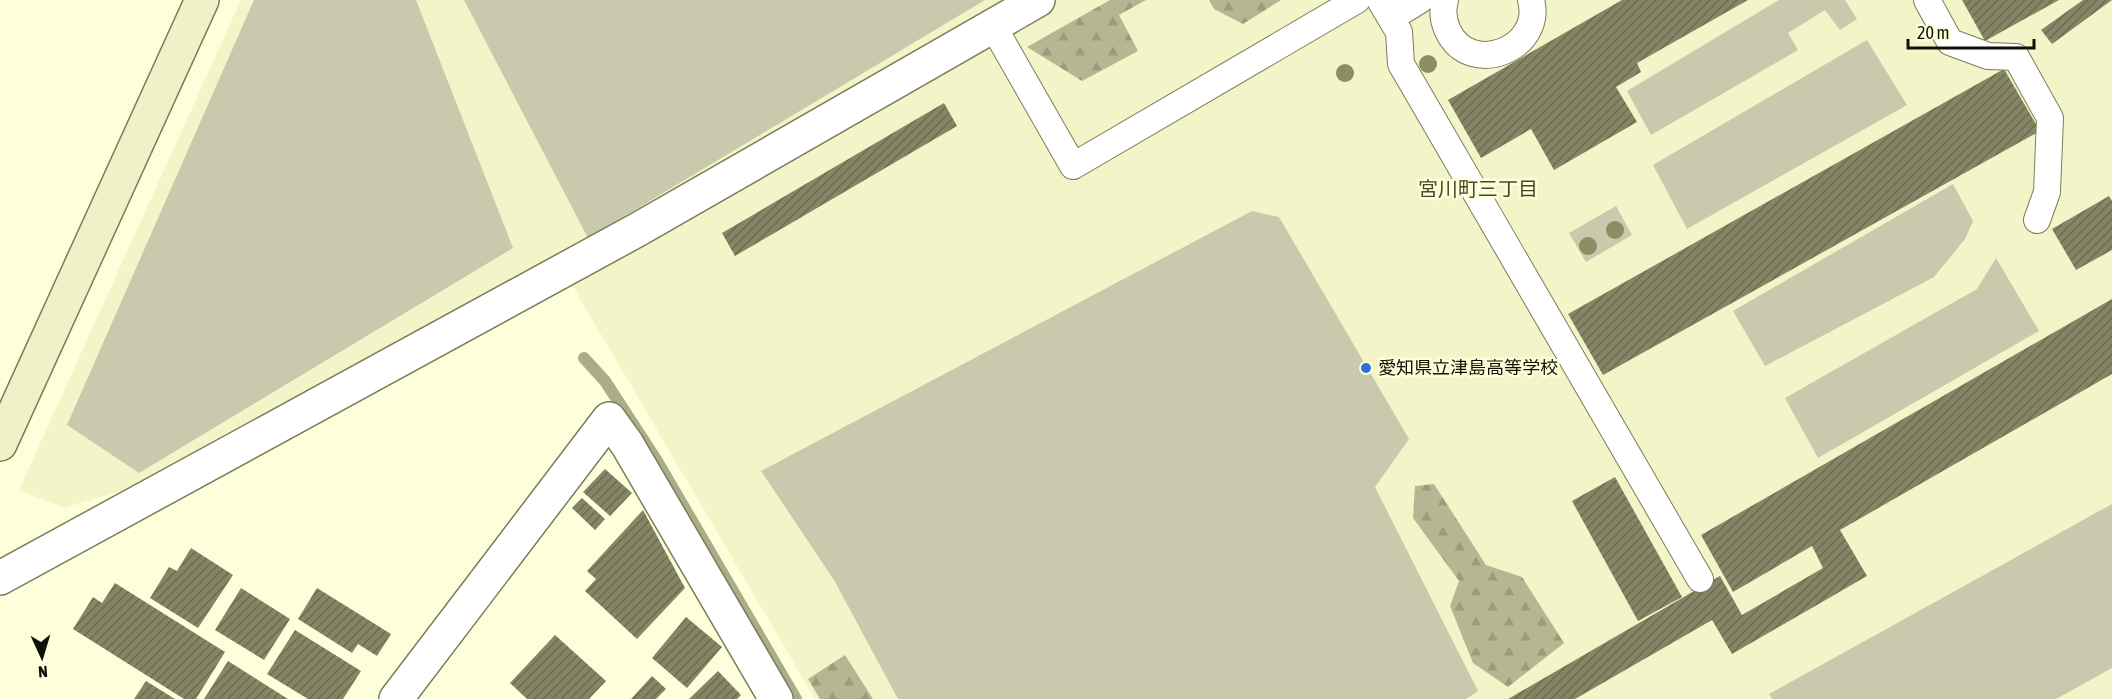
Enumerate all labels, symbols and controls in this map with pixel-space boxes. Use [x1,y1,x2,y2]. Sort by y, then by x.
scale bar [1908,12,2034,50]
text: 20 m [1917,22,1949,43]
district label: 宮川町三丁目 [1418,177,1538,200]
place label: 愛知県立津島高等学校 [1378,357,1558,378]
marker: 愛知県立津島高等学校 [1359,361,1373,375]
north arrow [12,627,72,687]
text: N [38,663,48,681]

